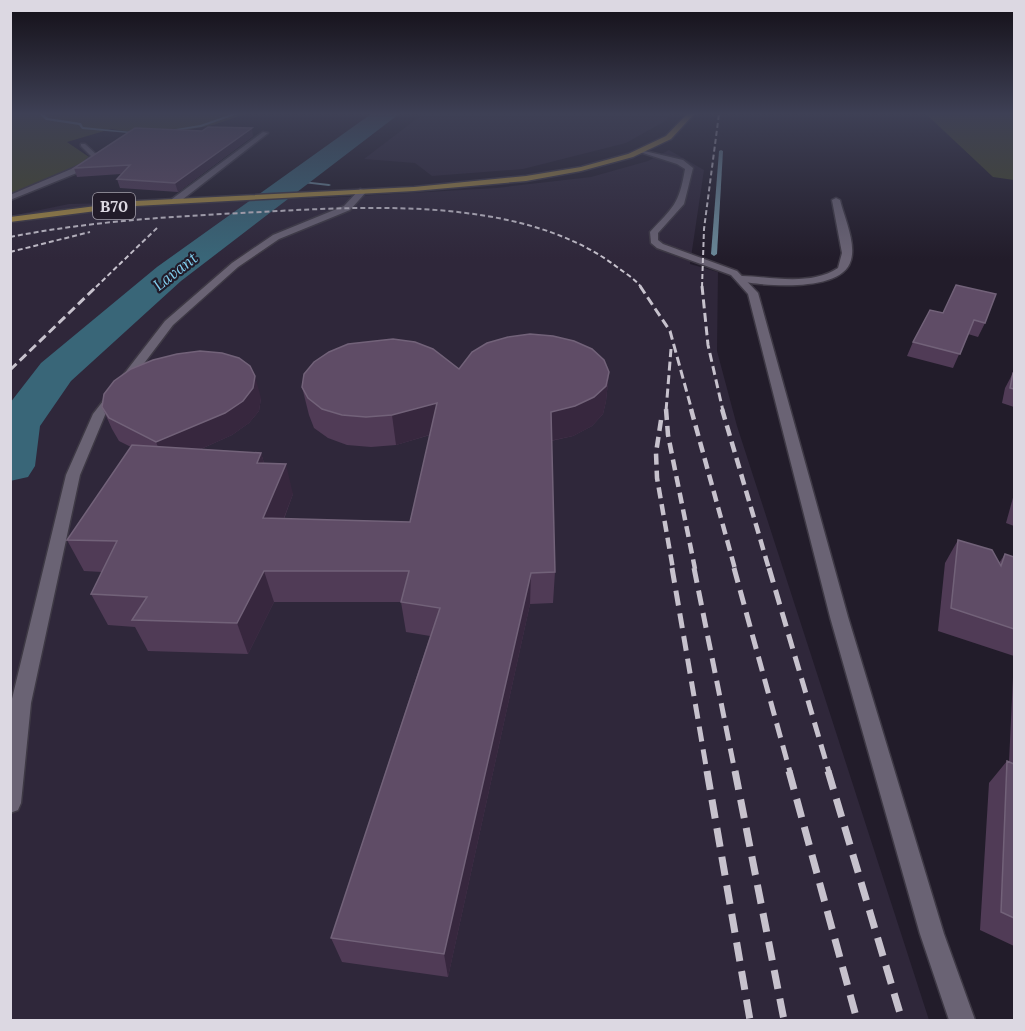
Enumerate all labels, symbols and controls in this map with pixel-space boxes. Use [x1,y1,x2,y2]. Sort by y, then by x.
road number: B70 [93,193,135,219]
water label: Lavant [149,247,201,295]

